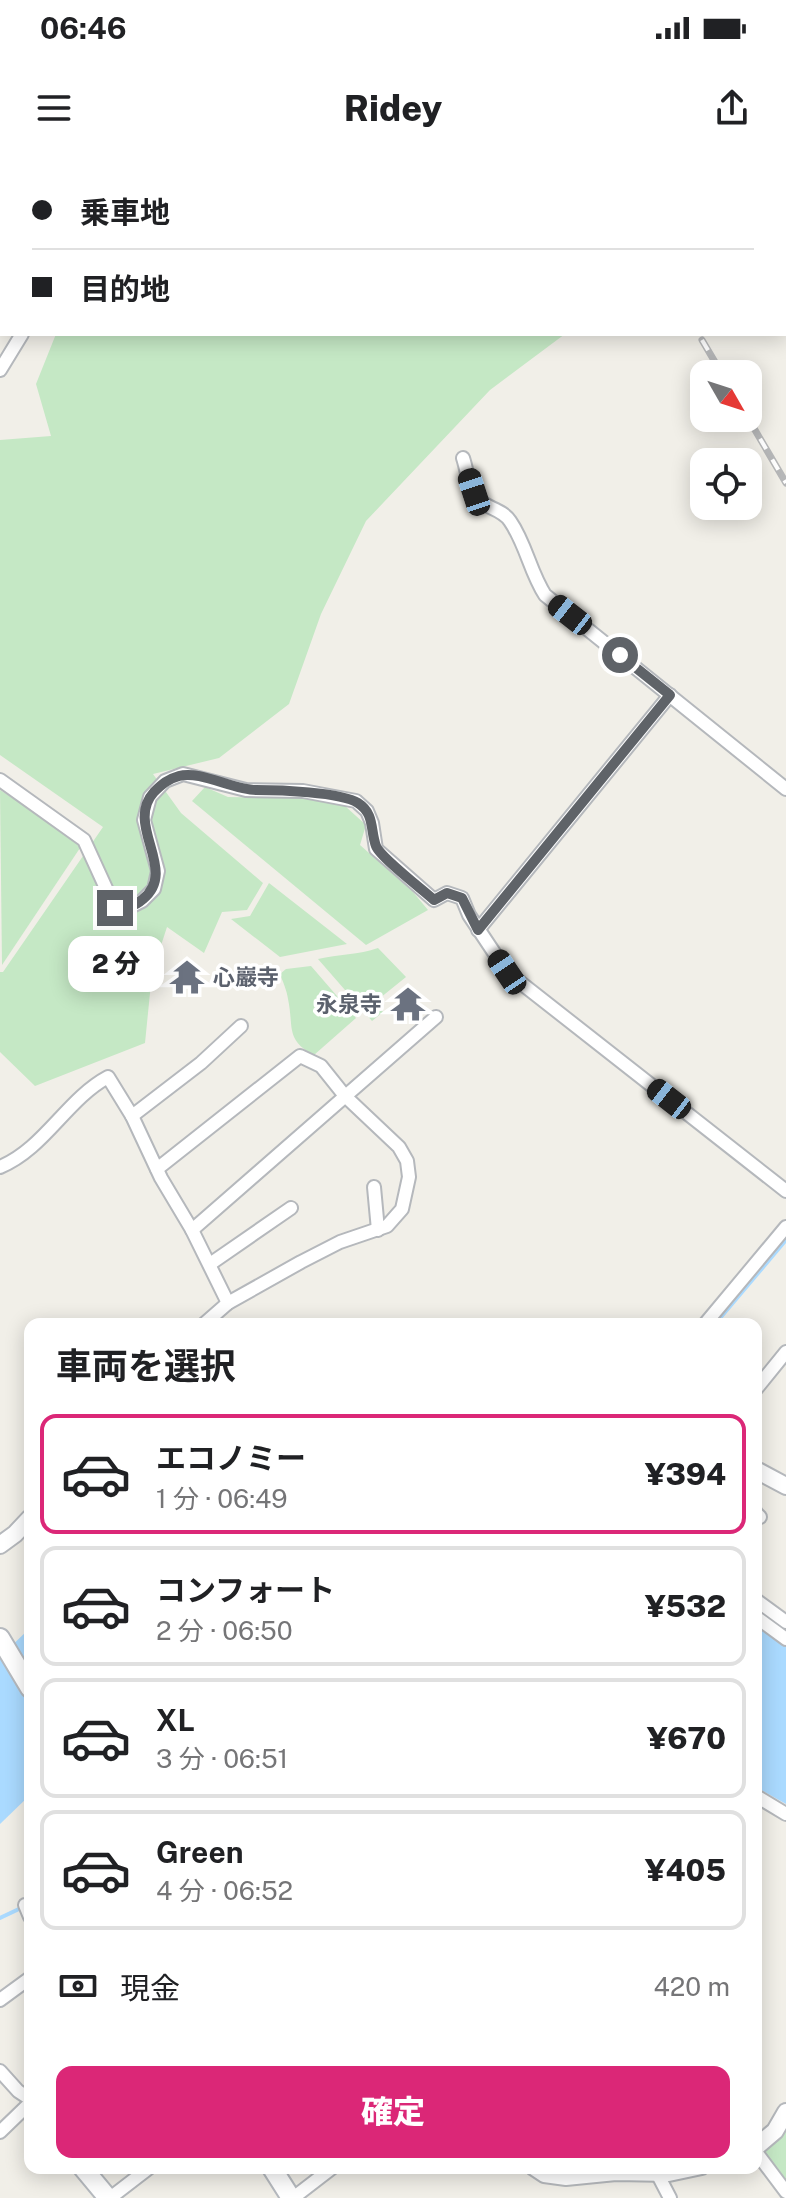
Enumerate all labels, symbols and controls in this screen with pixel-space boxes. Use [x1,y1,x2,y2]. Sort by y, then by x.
text: 06:46 [40,10,127,46]
icon: menu [32,86,76,130]
icon: share [710,86,754,130]
text: Ridey [344,87,442,129]
text: 乗車地 [80,194,170,230]
text: 目的地 [80,271,170,307]
north arrow [690,360,762,432]
map controls [690,360,762,520]
button: locate [690,448,762,520]
car [455,465,493,519]
car [544,591,596,639]
route start [602,637,638,673]
route end [97,890,133,926]
callout: 2 分 [67,936,163,992]
car [484,945,530,999]
text: 2 分 [92,948,140,979]
temple icon: 心巖寺 [168,958,206,996]
place label: 心巖寺 [213,964,279,990]
temple icon: 永泉寺 [389,985,427,1023]
place label: 永泉寺 [316,991,382,1017]
car [643,1075,695,1123]
text: 車両を選択 [56,1345,236,1387]
icon: car [60,1438,132,1510]
text: エコノミー [156,1440,306,1476]
text: ¥394 [645,1456,726,1492]
text: 1 分 · 06:49 [156,1483,288,1514]
icon: car [60,1570,132,1642]
text: コンフォート [156,1572,335,1608]
text: ¥532 [645,1588,726,1624]
text: 2 分 · 06:50 [156,1615,293,1646]
icon: car [60,1702,132,1774]
text: XL [156,1702,195,1738]
text: ¥670 [647,1720,726,1756]
text: 3 分 · 06:51 [156,1743,288,1774]
icon: car [60,1834,132,1906]
text: Green [156,1834,243,1870]
text: ¥405 [645,1852,726,1888]
text: 4 分 · 06:52 [156,1875,293,1906]
icon: cash [56,1964,100,2008]
text: 現金 [120,1970,180,2006]
text: 420 m [653,1971,730,2002]
button: 確定 [56,2066,730,2158]

